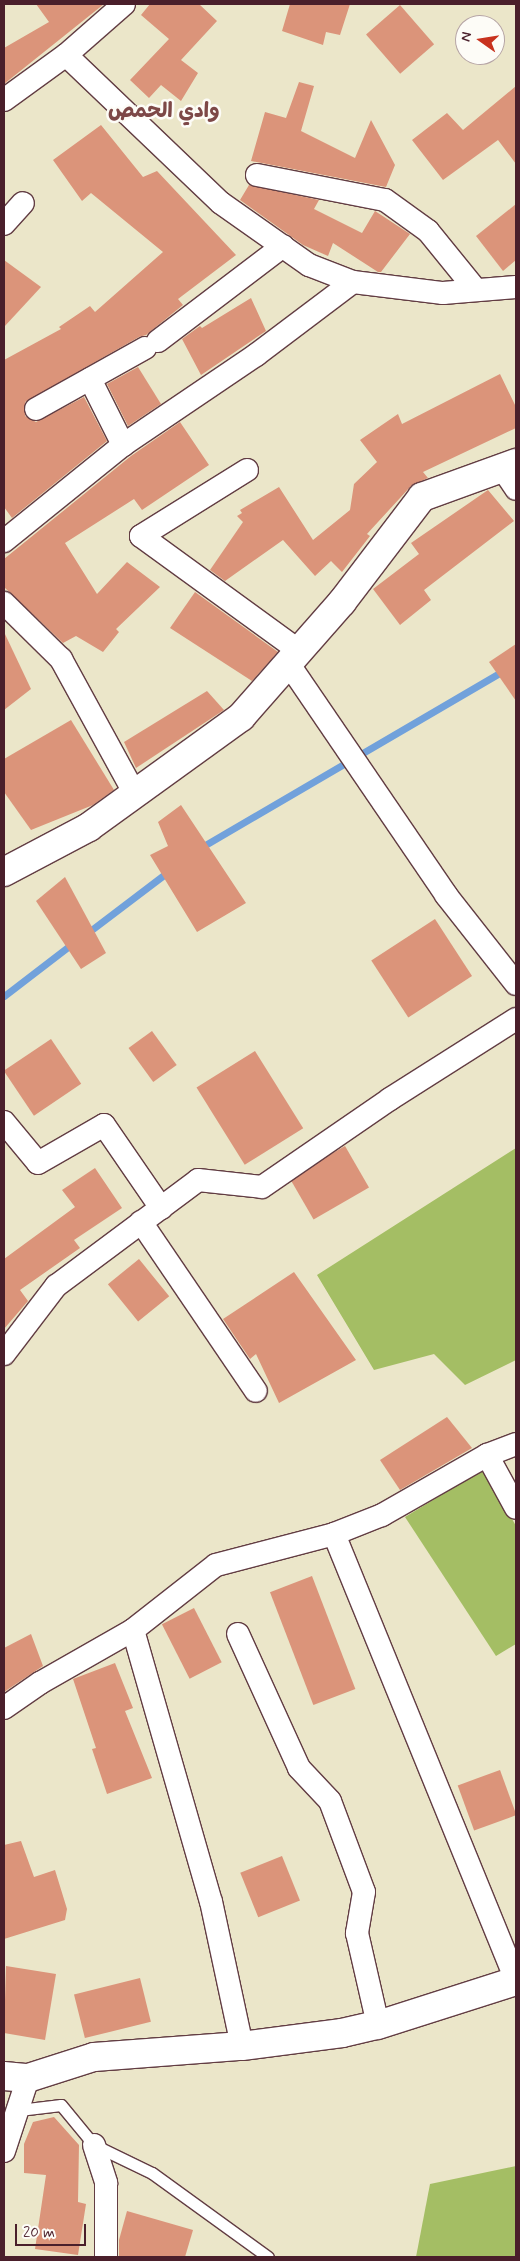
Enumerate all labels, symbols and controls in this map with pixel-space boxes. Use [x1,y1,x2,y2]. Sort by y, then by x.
north arrow [455,15,505,65]
text: N [457,30,476,43]
district label: وادي الحمص [108,98,220,124]
scale bar [18,2214,89,2246]
text: 20 m [23,2223,55,2243]

